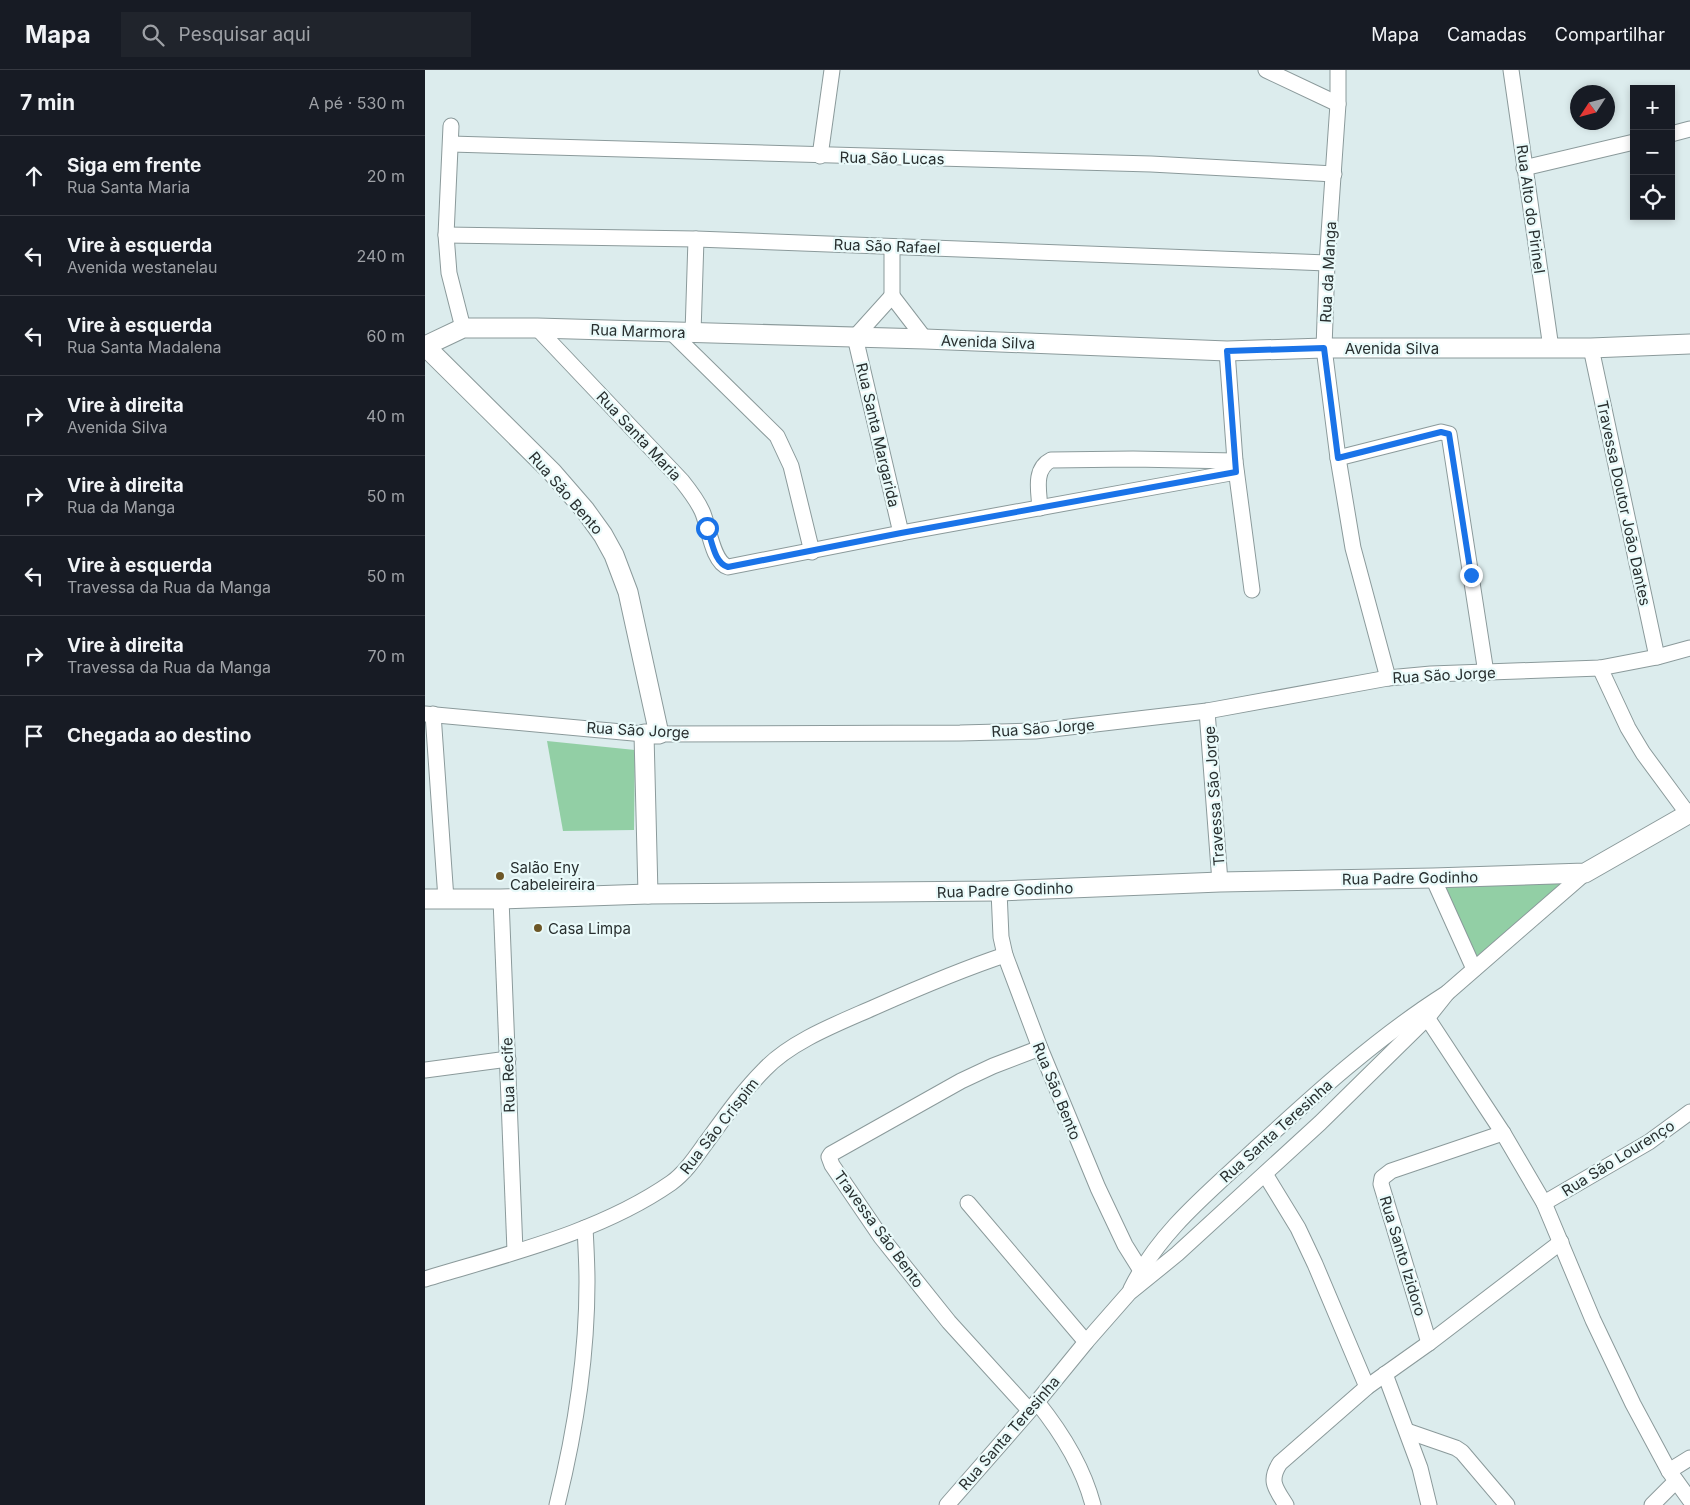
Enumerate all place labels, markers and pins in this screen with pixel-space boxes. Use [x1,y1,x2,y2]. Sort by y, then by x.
place label: Salão Eny Cabeleireira [510,858,595,894]
marker: Salão Eny Cabeleireira [494,870,506,882]
place label: Casa Limpa [548,919,631,938]
marker: Casa Limpa [532,922,544,934]

